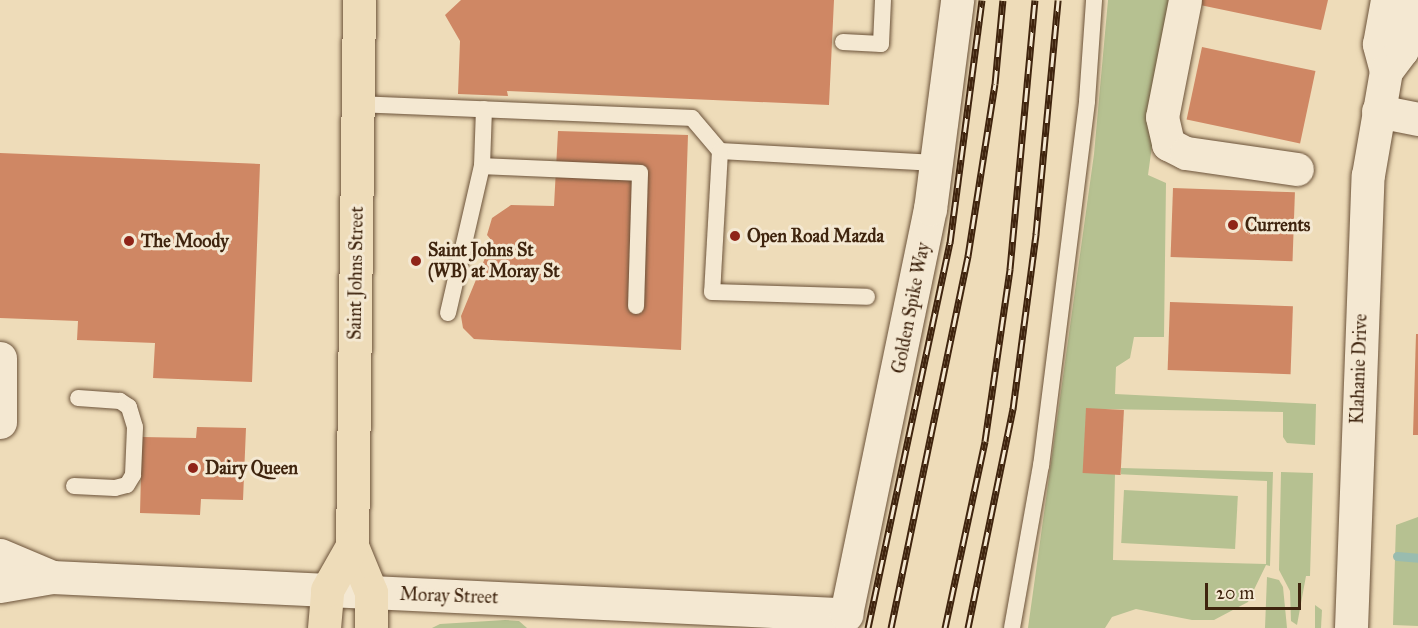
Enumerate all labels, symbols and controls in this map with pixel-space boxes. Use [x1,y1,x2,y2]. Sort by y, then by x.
street label: Saint Johns Street [344,206,368,340]
place label: Currents [1245,214,1310,236]
marker: Currents [1226,218,1240,232]
place label: Open Road Mazda [747,225,884,247]
marker: Open Road Mazda [728,229,742,243]
place label: The Moody [141,230,229,252]
marker: The Moody [122,234,136,248]
place label: Saint Johns St (WB) at Moray St [428,240,560,282]
street label: Golden Spike Way [888,241,934,375]
marker: Saint Johns St (WB) at Moray St [409,254,423,268]
street label: Klahanie Drive [1346,313,1372,425]
place label: Dairy Queen [205,457,298,479]
marker: Dairy Queen [186,461,200,475]
scale bar [1208,571,1304,609]
text: 20 m [1216,582,1254,604]
street label: Moray Street [399,583,499,609]

